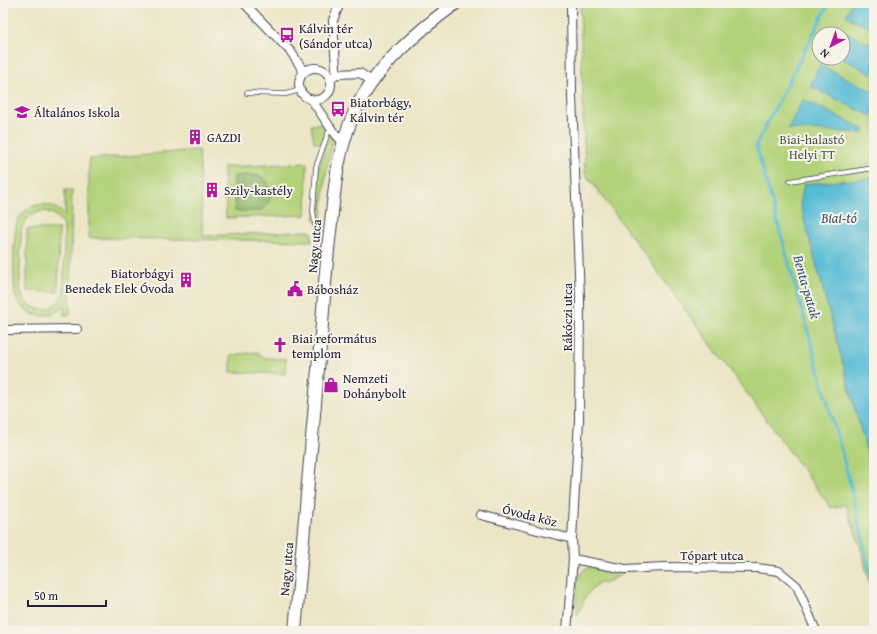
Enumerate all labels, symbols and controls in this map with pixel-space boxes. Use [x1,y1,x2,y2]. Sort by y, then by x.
place label: Kálvin tér (Sándor utca) [299,19,372,53]
bus stop icon: Kálvin tér (Sándor utca) [278,26,296,44]
north arrow [811,26,851,66]
text: N [816,45,832,62]
place label: Biatorbágy, Kálvin tér [350,93,411,127]
bus stop icon: Biatorbágy, Kálvin tér [329,100,347,118]
school or university icon: Általános Iskola [13,103,31,121]
place label: Általános Iskola [34,103,121,122]
building icon: GAZDI [186,128,204,146]
place label: GAZDI [207,128,241,147]
park label: Biai-halastó Helyi TT [780,130,845,164]
building icon: Szily-kastély [203,181,221,199]
place label: Szily-kastély [224,181,294,200]
water label: Biai-tó [820,208,857,228]
street label: Nagy utca [303,217,326,274]
water label: Benta-patak [788,252,826,322]
place label: Biatorbágyi Benedek Elek Óvoda [65,264,175,298]
building icon: Biatorbágyi Benedek Elek Óvoda [177,271,195,289]
public building icon: Bábosház [286,280,304,298]
place label: Bábosház [307,280,358,299]
street label: Rákóczi utca [558,282,577,351]
place label: Biai református templom [292,329,377,363]
church icon: Biai református templom [271,336,289,354]
place label: Nemzeti Dohánybolt [343,369,407,403]
shop icon: Nemzeti Dohánybolt [322,376,340,394]
street label: Óvoda köz [501,500,559,532]
street label: Nagy utca [275,540,298,597]
street label: Tópart utca [680,546,745,565]
scale bar [28,582,106,608]
text: 50 m [34,587,58,604]

